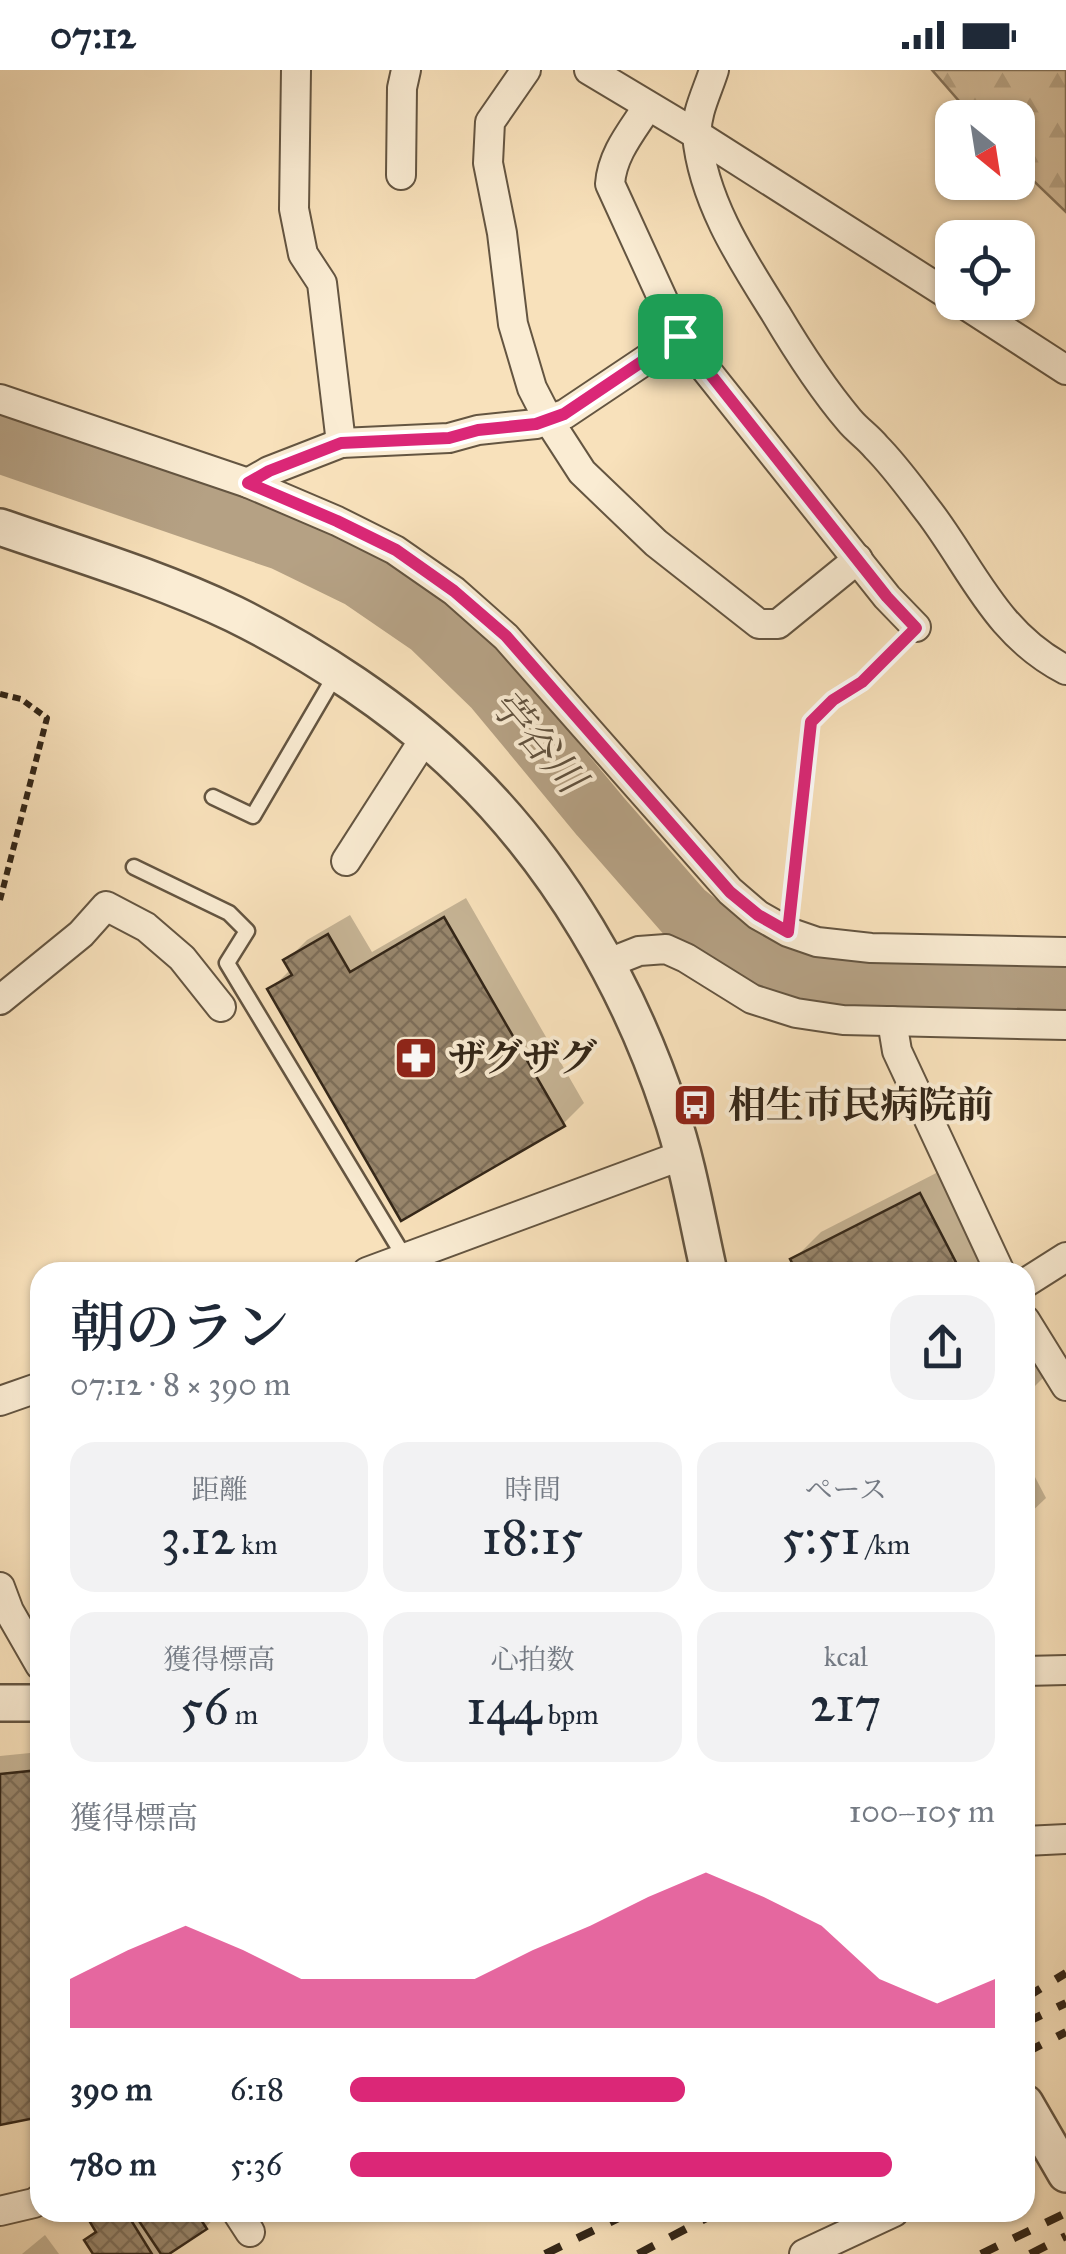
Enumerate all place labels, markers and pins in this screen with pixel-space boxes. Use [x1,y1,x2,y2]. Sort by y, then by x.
pin [638,294,723,379]
pharmacy icon: ザグザグ [393,1035,439,1081]
place label: ザグザグ [448,1035,597,1081]
bus stop icon: 相生市民病院前 [672,1082,718,1128]
place label: 相生市民病院前 [728,1082,994,1128]

